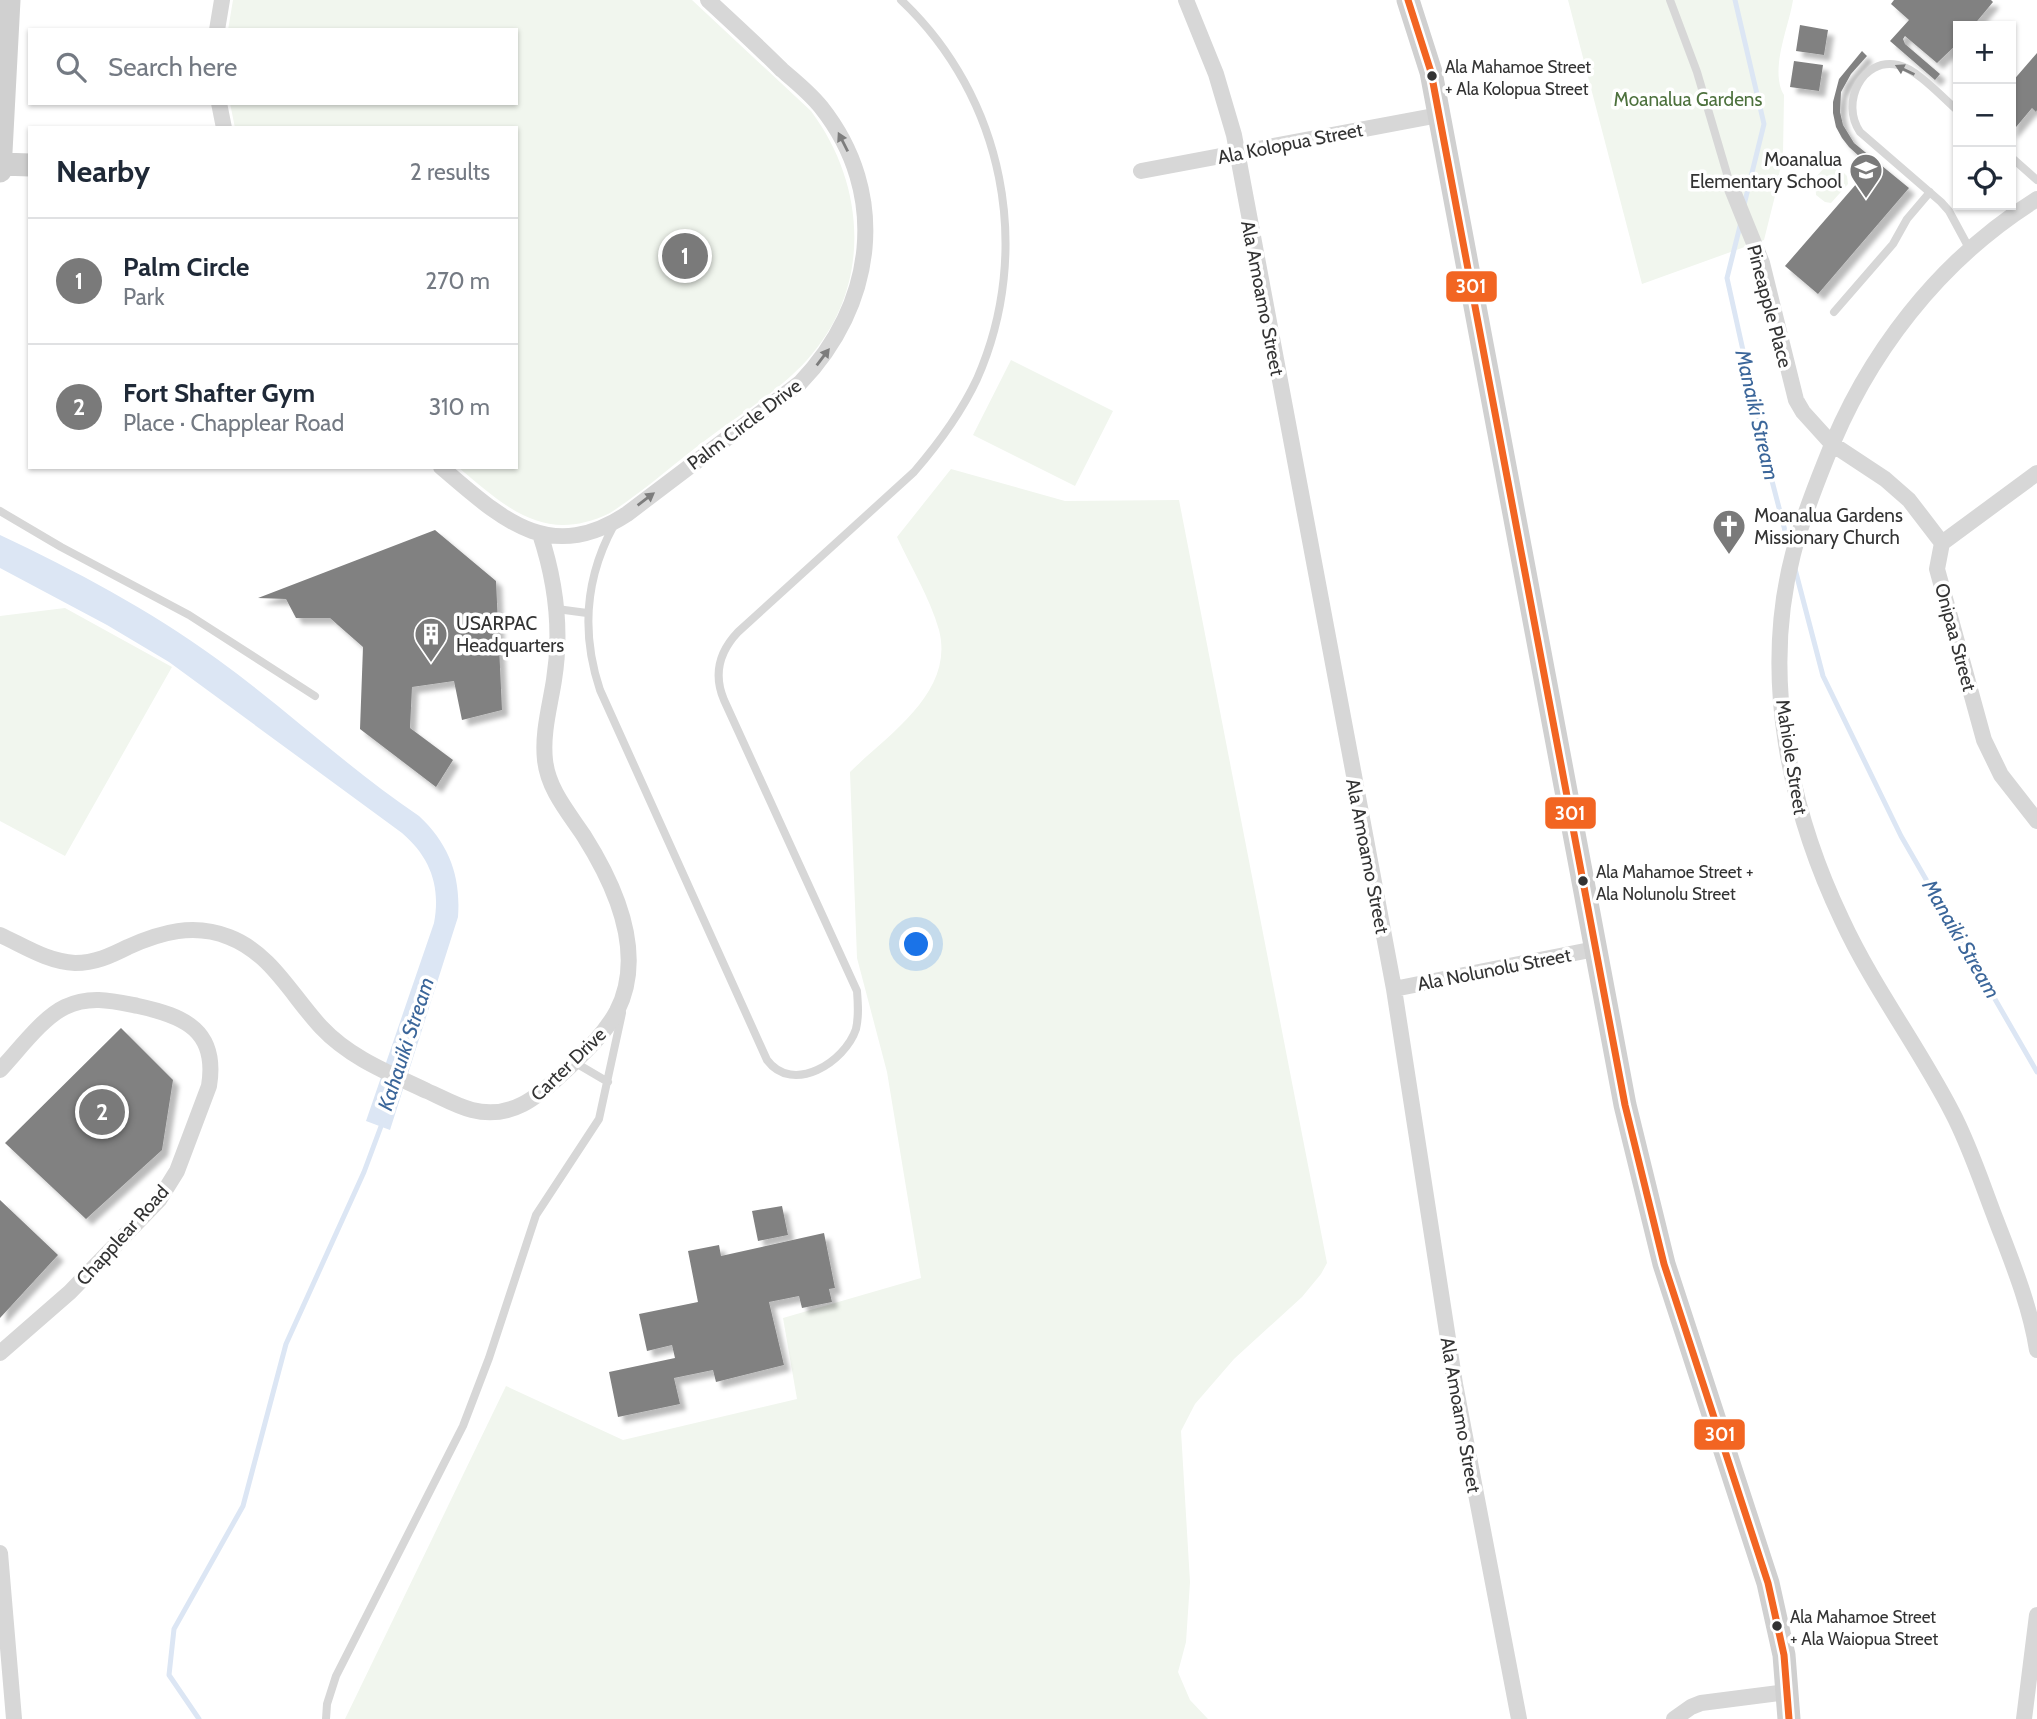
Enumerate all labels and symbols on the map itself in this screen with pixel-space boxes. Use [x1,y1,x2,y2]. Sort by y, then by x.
place label: Ala Mahamoe Street + Ala Kolopua Street [1445,57,1591,99]
one-way arrow [1895,64,1915,75]
marker: Ala Mahamoe Street + Ala Kolopua Street [1425,69,1439,83]
park label: Moanalua Gardens [1614,88,1763,111]
street label: Ala Kolopua Street [1215,118,1365,169]
one-way arrow [838,132,849,152]
place label: Moanalua Elementary School [1690,148,1843,193]
school or university icon: Moanalua Elementary School [1847,151,1885,200]
street label: Ala Amoamo Street [1236,219,1289,378]
pin: 1 [662,230,708,282]
street label: Pineapple Place [1742,242,1797,370]
line badge: 301 [1445,270,1498,303]
text: 301 [1456,275,1486,298]
water label: Manaiki Stream [1730,346,1785,482]
one-way arrow [816,348,831,366]
street label: Palm Circle Drive [683,374,806,475]
one-way arrow [637,491,655,506]
place label: Moanalua Gardens Missionary Church [1754,504,1903,549]
church icon: Moanalua Gardens Missionary Church [1710,507,1748,556]
street label: Onipaa Street [1930,581,1981,694]
place label: USARPAC Headquarters [456,612,564,657]
building icon: USARPAC Headquarters [412,615,450,664]
street label: Mahiole Street [1771,698,1812,817]
street label: Ala Amoamo Street [1341,777,1394,936]
line badge: 301 [1544,796,1597,830]
text: 301 [1555,802,1585,825]
place label: Ala Mahamoe Street + Ala Nolunolu Street [1596,862,1753,904]
marker: Ala Mahamoe Street + Ala Nolunolu Street [1576,874,1590,888]
water label: Manaiki Stream [1917,874,2005,1003]
your location [899,927,933,961]
street label: Ala Nolunolu Street [1415,943,1573,996]
water label: Kahauiki Stream [372,974,439,1114]
street label: Carter Drive [526,1023,611,1106]
pin: 2 [79,1086,125,1138]
street label: Chapplear Road [71,1180,173,1290]
street label: Ala Amoamo Street [1435,1335,1486,1495]
line badge: 301 [1693,1418,1746,1451]
text: 301 [1705,1423,1735,1446]
place label: Ala Mahamoe Street + Ala Waiopua Street [1790,1607,1939,1649]
marker: Ala Mahamoe Street + Ala Waiopua Street [1770,1619,1784,1633]

